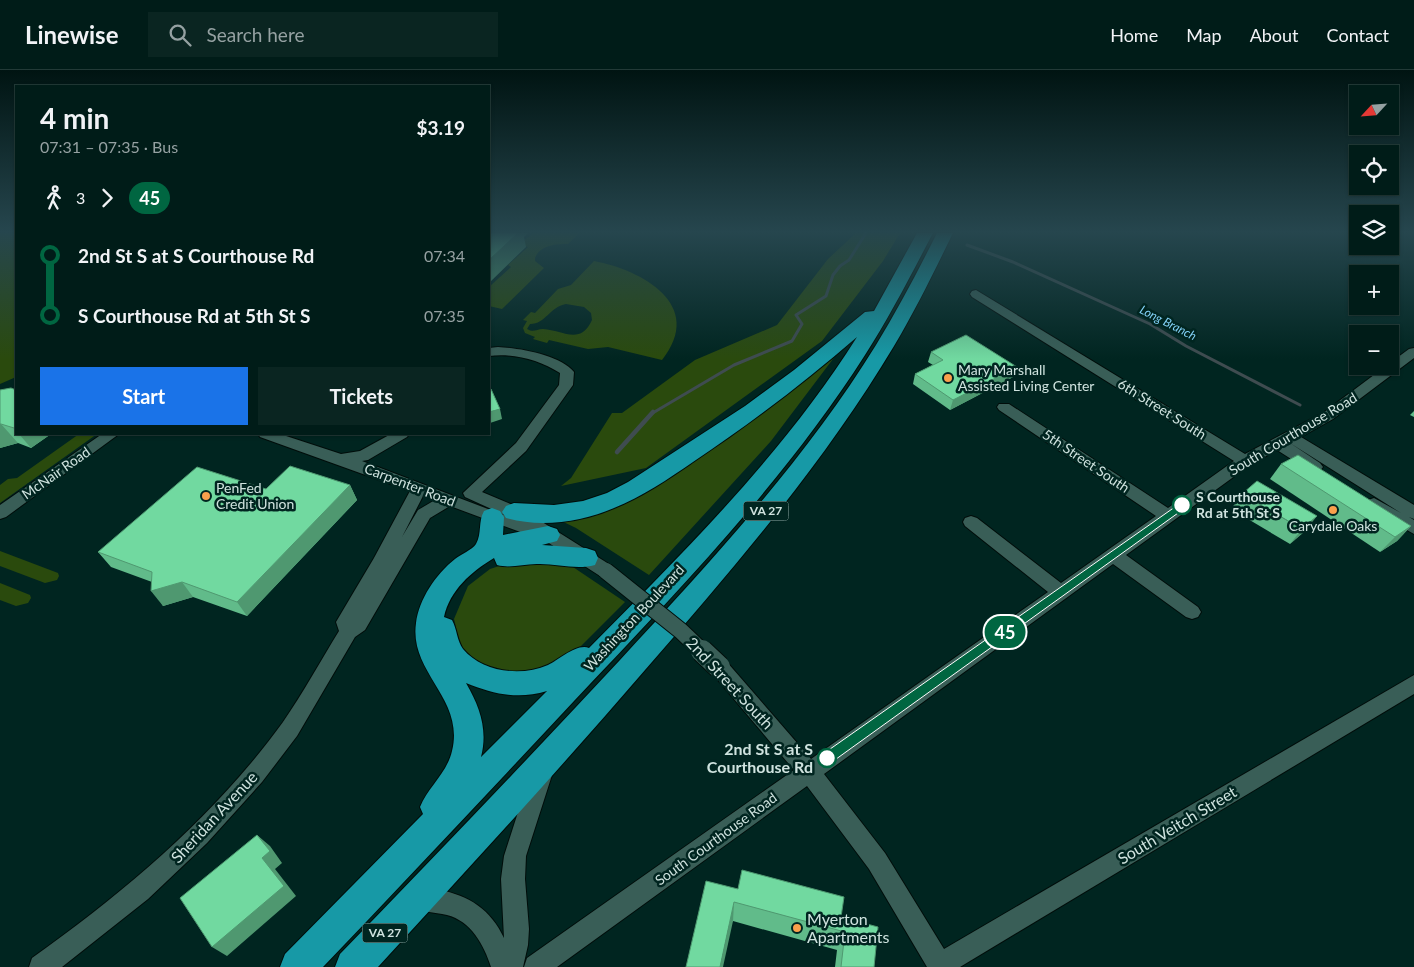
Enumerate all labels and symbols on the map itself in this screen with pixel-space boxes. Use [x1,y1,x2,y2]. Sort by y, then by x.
north arrow [1349,85,1399,135]
water label: Long Branch [1137,302,1199,343]
place label: Mary Marshall Assisted Living Center [958,361,1094,394]
marker: Mary Marshall Assisted Living Center [942,372,954,384]
street label: 6th Street South [1115,375,1210,443]
street label: South Courthouse Road [1226,389,1360,479]
street label: 5th Street South [1040,425,1133,496]
street label: McNair Road [18,443,93,502]
street label: Carpenter Road [362,459,458,510]
place label: PenFed Credit Union [216,479,294,512]
place label: S Courthouse Rd at 5th St S [1196,488,1281,521]
marker: PenFed Credit Union [200,490,212,502]
marker: S Courthouse Rd at 5th St S [1172,495,1192,515]
road number: VA 27 [744,502,788,521]
marker: Carydale Oaks [1327,504,1339,516]
place label: Carydale Oaks [1289,517,1377,534]
street label: Washington Boulevard [580,561,687,674]
line badge: 45 [982,616,1028,648]
street label: 2nd Street South [683,633,778,733]
place label: 2nd St S at S Courthouse Rd [707,739,813,776]
marker: 2nd St S at S Courthouse Rd [817,748,837,768]
street label: Sheridan Avenue [166,767,261,866]
street label: South Veitch Street [1114,781,1240,868]
street label: South Courthouse Road [651,789,780,889]
place label: Myerton Apartments [807,909,889,946]
marker: Myerton Apartments [791,922,803,934]
road number: VA 27 [362,924,408,942]

